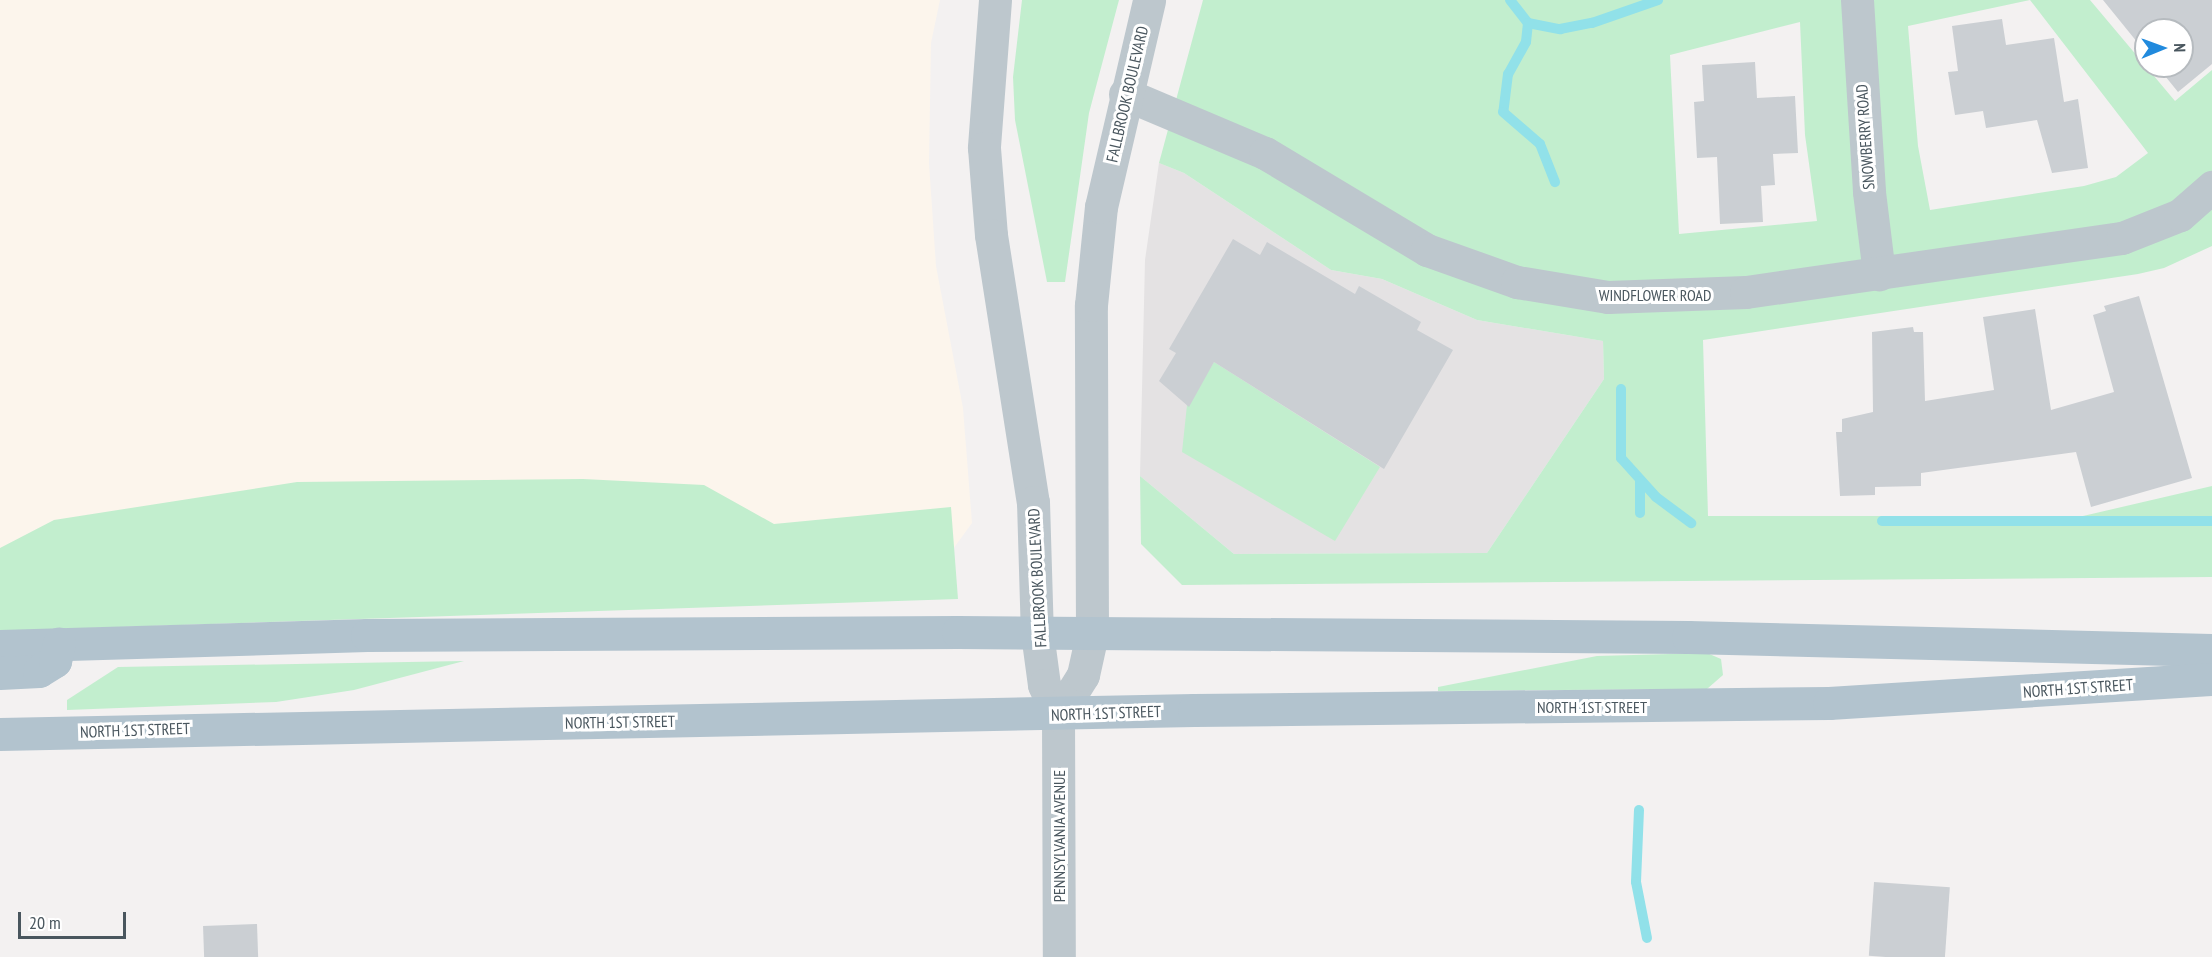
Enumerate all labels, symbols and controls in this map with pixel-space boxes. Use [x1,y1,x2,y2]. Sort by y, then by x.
north arrow [2134,18,2194,78]
street label: FALLBROOK BOULEVARD [1102,24,1152,164]
text: N [2170,43,2190,52]
street label: SNOWBERRY ROAD [1852,83,1878,191]
street label: WINDFLOWER ROAD [1599,285,1711,305]
street label: FALLBROOK BOULEVARD [1024,508,1050,648]
street label: NORTH 1ST STREET [2022,675,2134,701]
street label: NORTH 1ST STREET [1537,697,1647,717]
street label: NORTH 1ST STREET [1050,701,1162,725]
street label: NORTH 1ST STREET [565,711,675,733]
street label: NORTH 1ST STREET [79,718,191,742]
street label: PENNSYLVANIA AVENUE [1049,769,1069,903]
scale bar [21,900,129,938]
text: 20 m [29,911,61,934]

